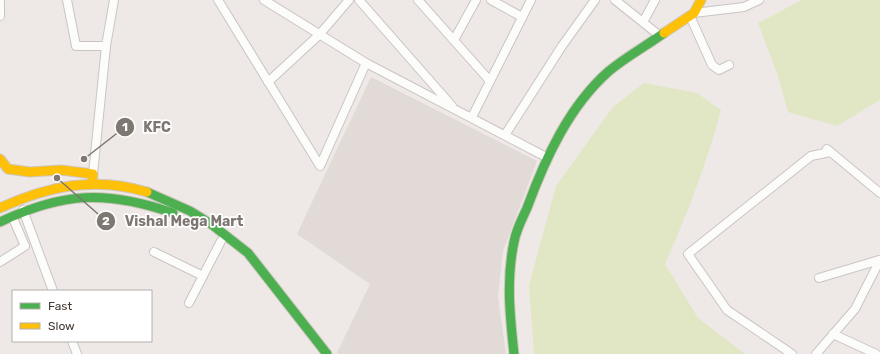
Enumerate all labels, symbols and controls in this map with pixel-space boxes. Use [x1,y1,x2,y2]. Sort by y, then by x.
callout: KFC [115,114,179,140]
text: KFC [143,119,171,136]
text: 1 [122,120,128,134]
callout: Vishal Mega Mart [96,208,251,234]
text: Vishal Mega Mart [125,213,244,230]
text: 2 [102,214,110,228]
legend [12,290,152,342]
text: Fast [48,299,72,313]
text: Slow [48,319,75,333]

